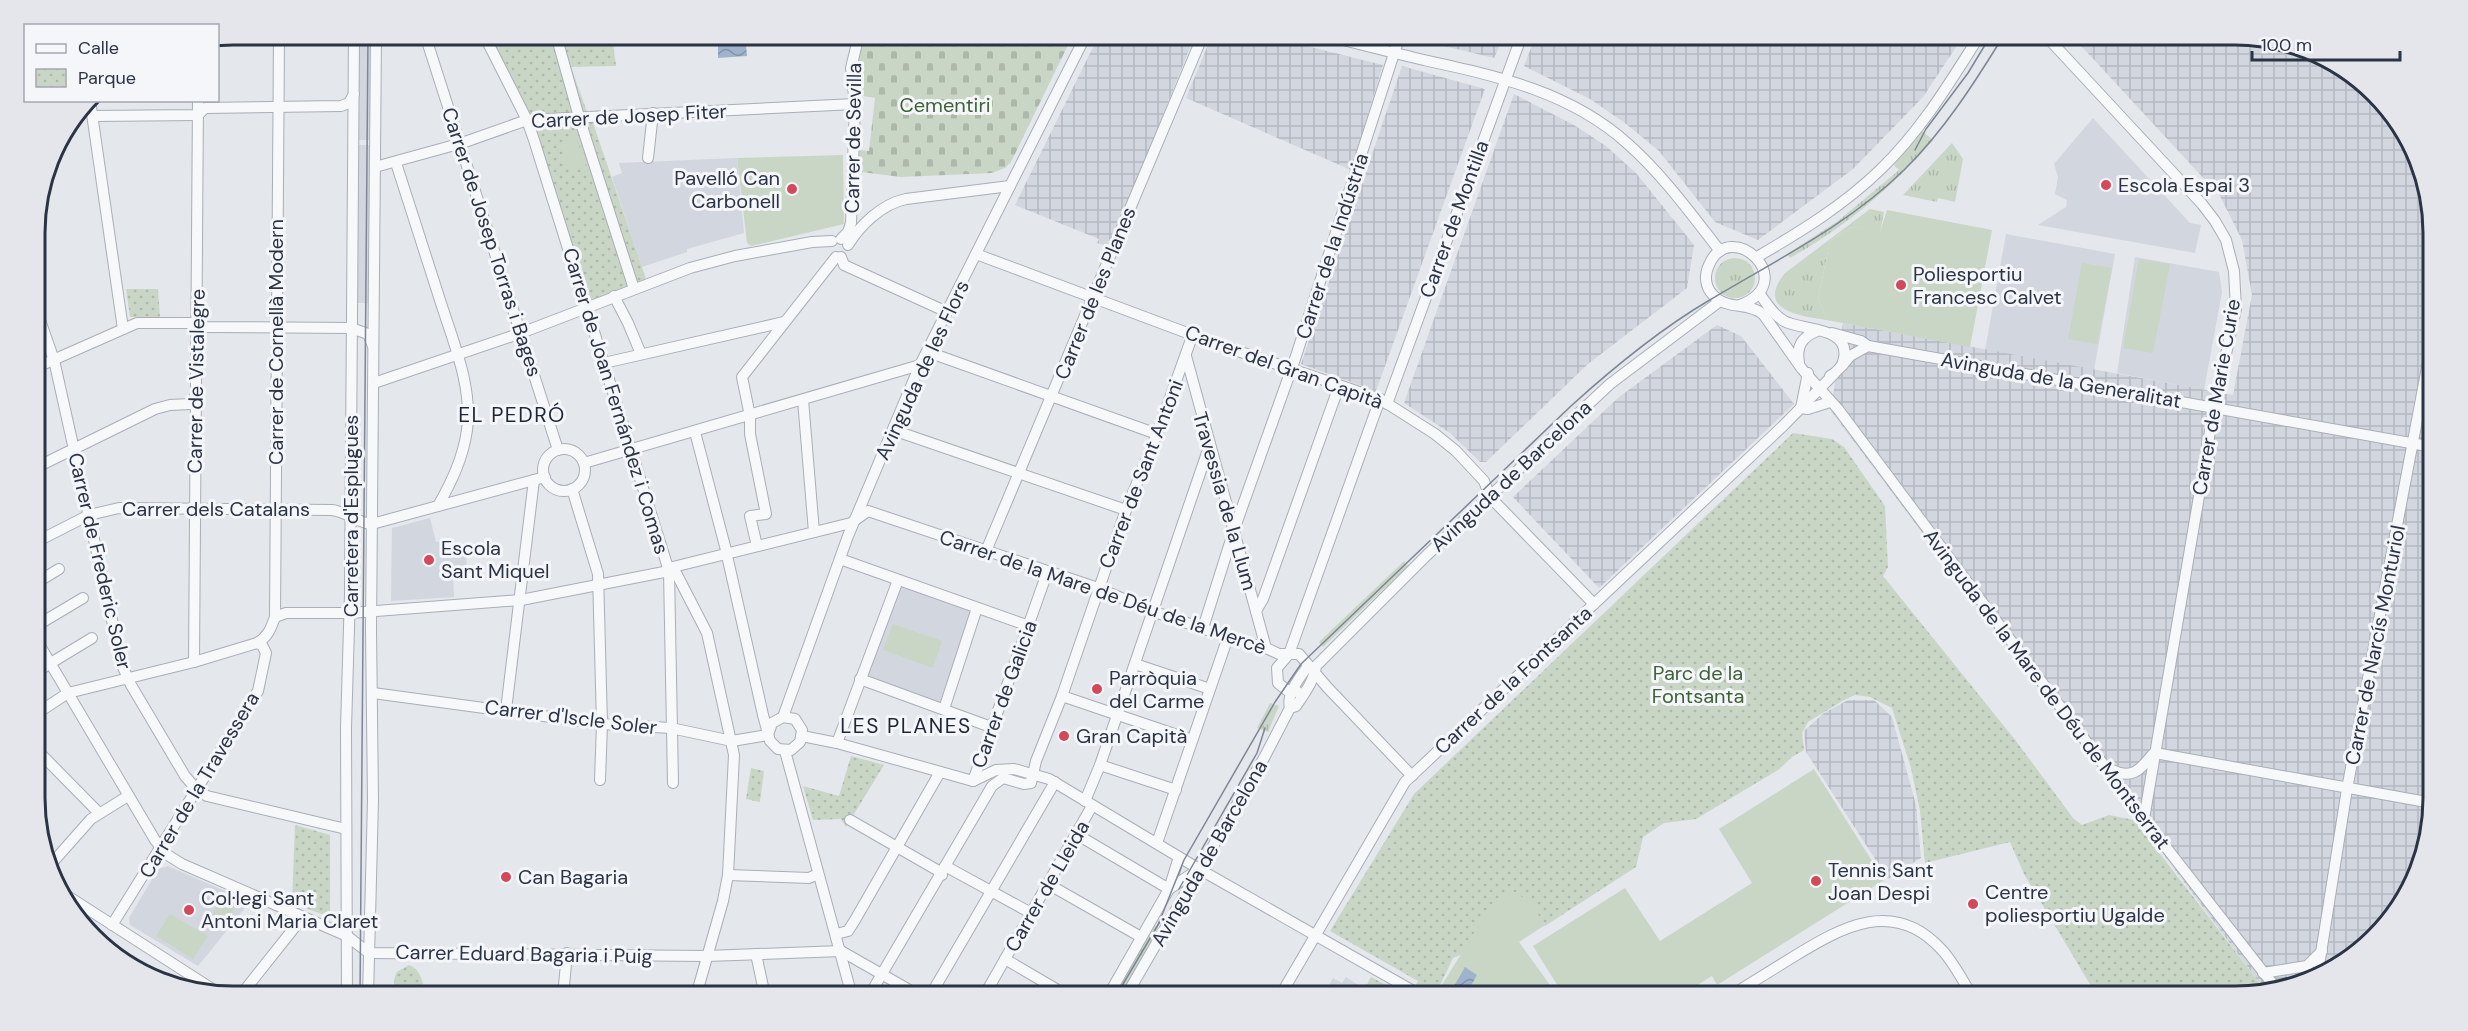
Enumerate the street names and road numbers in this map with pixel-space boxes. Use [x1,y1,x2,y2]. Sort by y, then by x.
street label: Carrer de Sevilla [839,62,867,214]
street label: Carrer de Josep Fiter [531,98,727,134]
street label: Carrer de Josep Torras i Bages [436,104,548,380]
street label: Carrer de Montilla [1413,137,1495,301]
street label: Carrer de la Indústria [1290,150,1374,342]
street label: Carrer de les Planes [1048,203,1142,383]
street label: Carrer de Cornellà Modern [263,219,289,465]
street label: Carrer de Joan Fernández i Comas [557,245,675,557]
street label: Avinguda de les Flors [869,276,975,464]
street label: Carrer de Vistalegre [181,288,211,474]
street label: Carrer de Marie Curie [2186,297,2246,497]
street label: Carrer del Gran Capità [1181,319,1387,415]
street label: Avinguda de la Generalitat [1939,346,2183,414]
street label: Carrer de Sant Antoni [1093,376,1189,572]
street label: Avinguda de Barcelona [1425,395,1597,557]
street label: Travessia de la Llum [1187,409,1263,593]
street label: Carretera d'Esplugues [338,415,364,617]
street label: Carrer de Frederic Soler [62,450,138,672]
street label: Carrer dels Catalans [122,496,310,522]
street label: Carrer de Narcís Monturiol [2339,523,2411,767]
street label: Carrer de la Mare de Déu de la Mercè [936,524,1270,660]
street label: Avinguda de la Mare de Déu de Montserrat [1918,524,2176,855]
street label: Carrer de la Fontsanta [1429,600,1597,760]
street label: Carrer de Galicia [965,617,1043,771]
street label: Carrer de la Travessera [133,687,265,883]
street label: Carrer d'Iscle Soler [483,694,659,740]
street label: Avinguda de Barcelona [1145,755,1273,951]
street label: Carrer de Lleida [999,816,1095,956]
street label: Carrer Eduard Bagaria i Puig [395,939,653,969]

